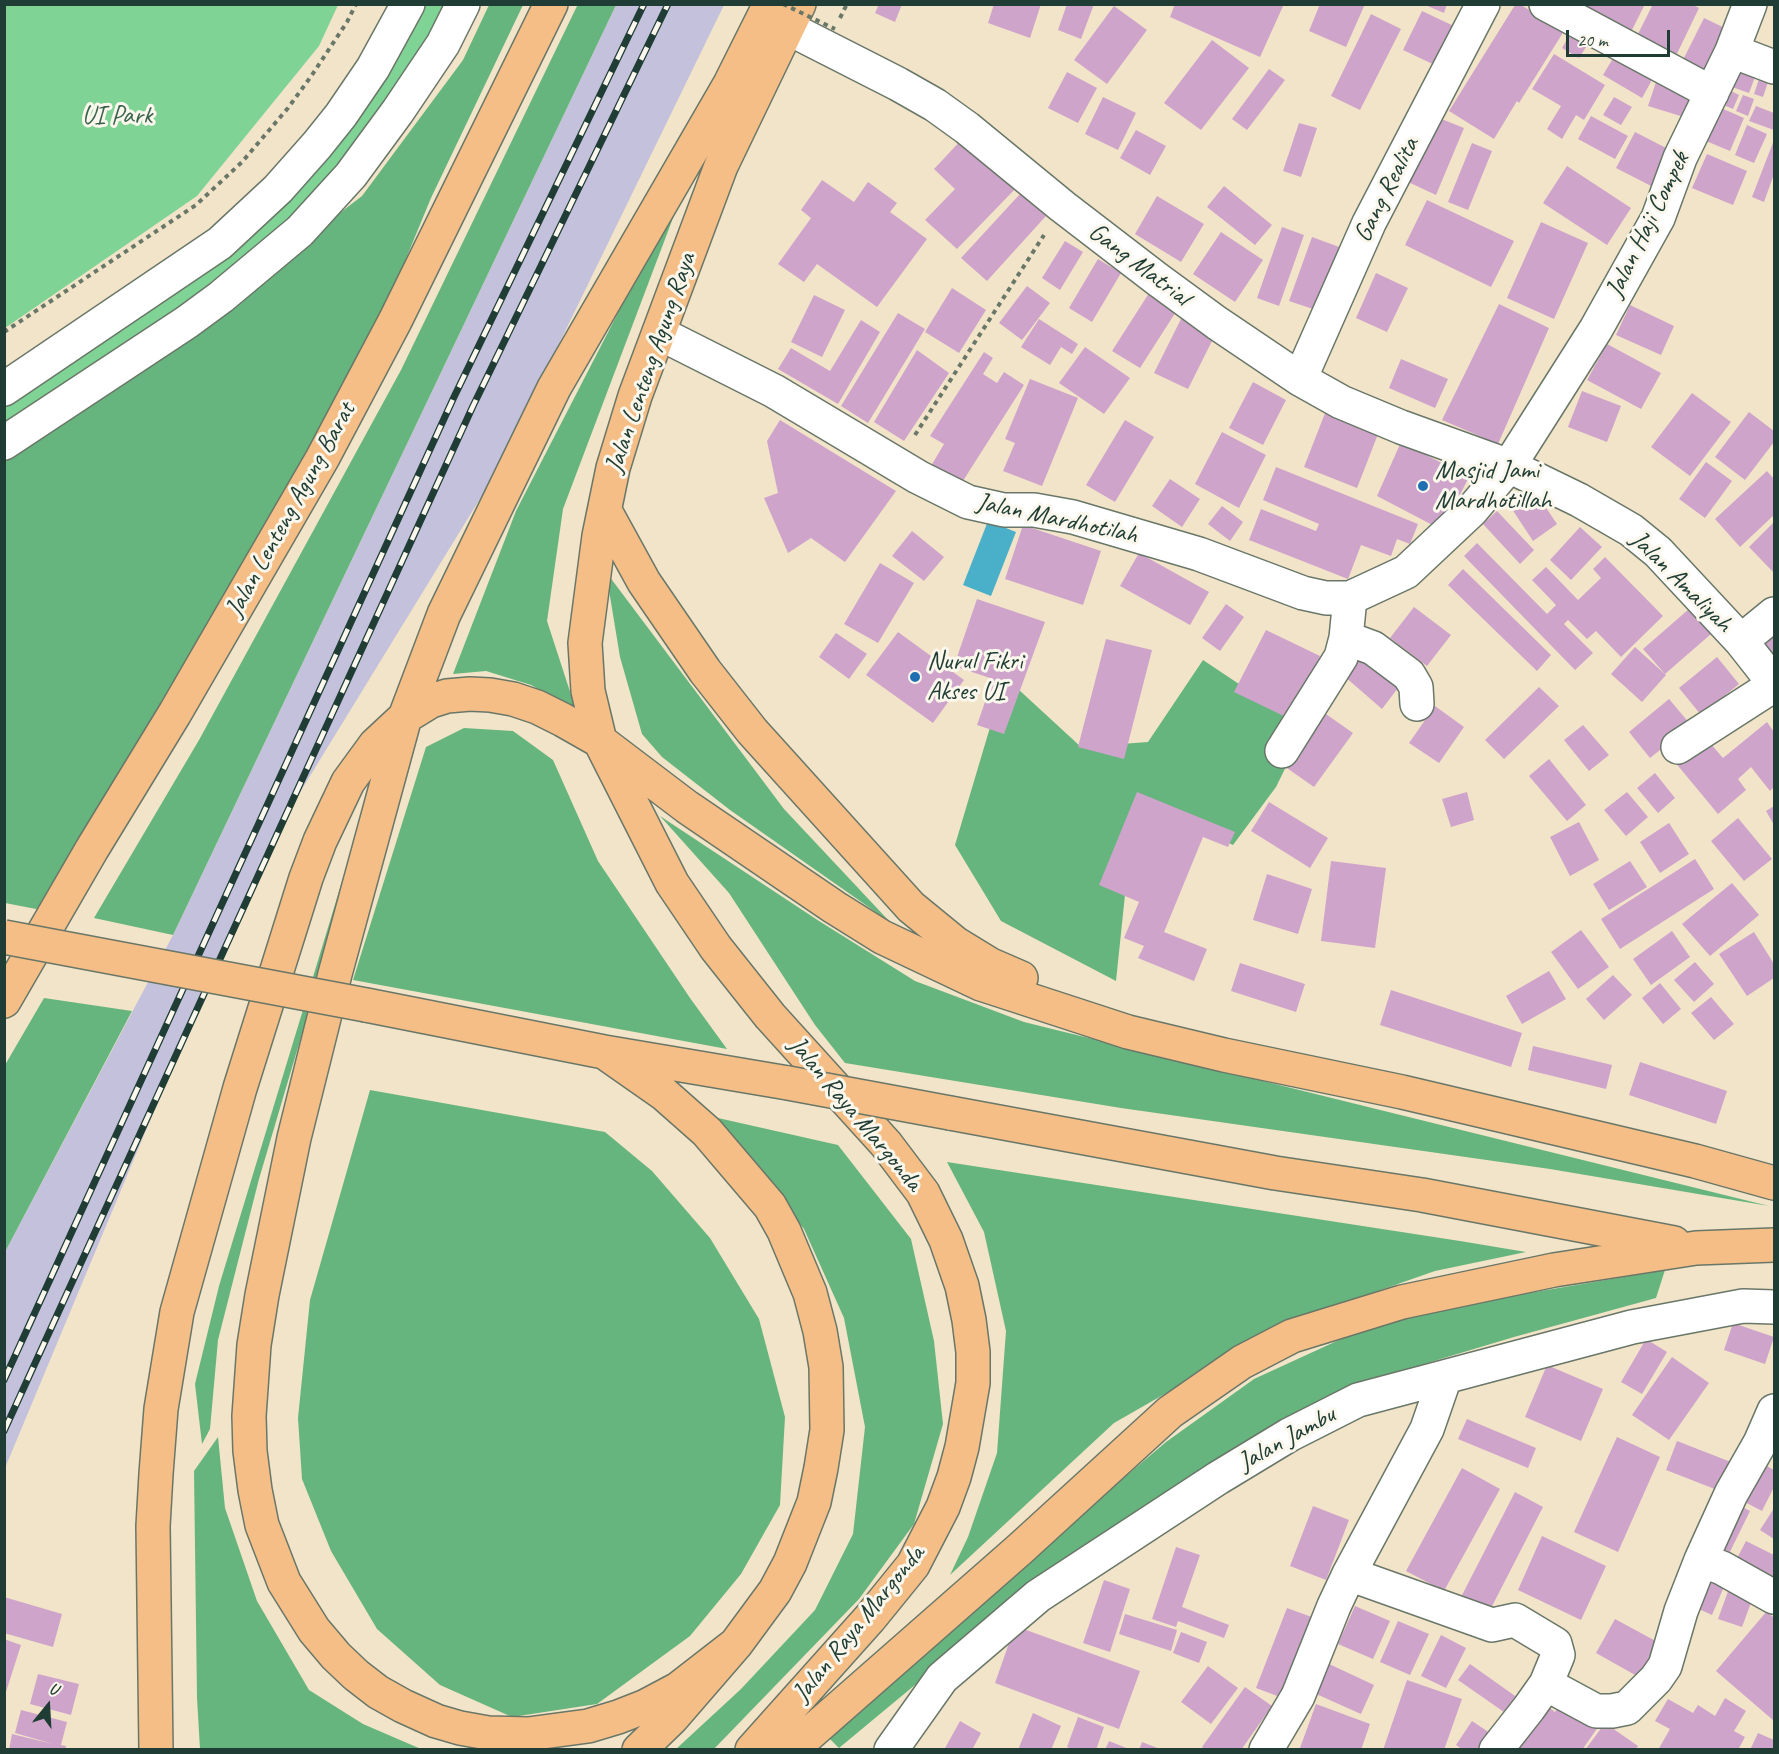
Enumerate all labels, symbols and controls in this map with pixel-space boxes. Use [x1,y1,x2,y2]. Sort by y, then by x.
scale bar [1569,18,1672,56]
text: 20 m [1577,29,1608,51]
park label: UI Park [82,100,152,132]
street label: Gang Realita [1347,133,1427,247]
street label: Jalan Haji Compek [1599,147,1697,303]
street label: Gang Matrial [1082,217,1196,313]
street label: Jalan Lenteng Agung Raya [599,249,703,477]
street label: Jalan Lenteng Agung Barat [219,398,363,622]
place label: Masjid Jami Mardhotillah [1435,455,1551,516]
marker: Masjid Jami Mardhotillah [1416,479,1430,493]
street label: Jalan Mardhotilah [974,487,1140,551]
street label: Jalan Amaliyah [1623,524,1739,640]
place label: Nurul Fikri Akses UI [927,646,1022,708]
marker: Nurul Fikri Akses UI [908,670,922,684]
street label: Jalan Raya Margonda [781,1030,929,1198]
street label: Jalan Jambu [1233,1400,1341,1478]
street label: Jalan Raya Margonda [786,1539,932,1709]
north arrow [18,1676,78,1736]
text: U [47,1678,60,1700]

